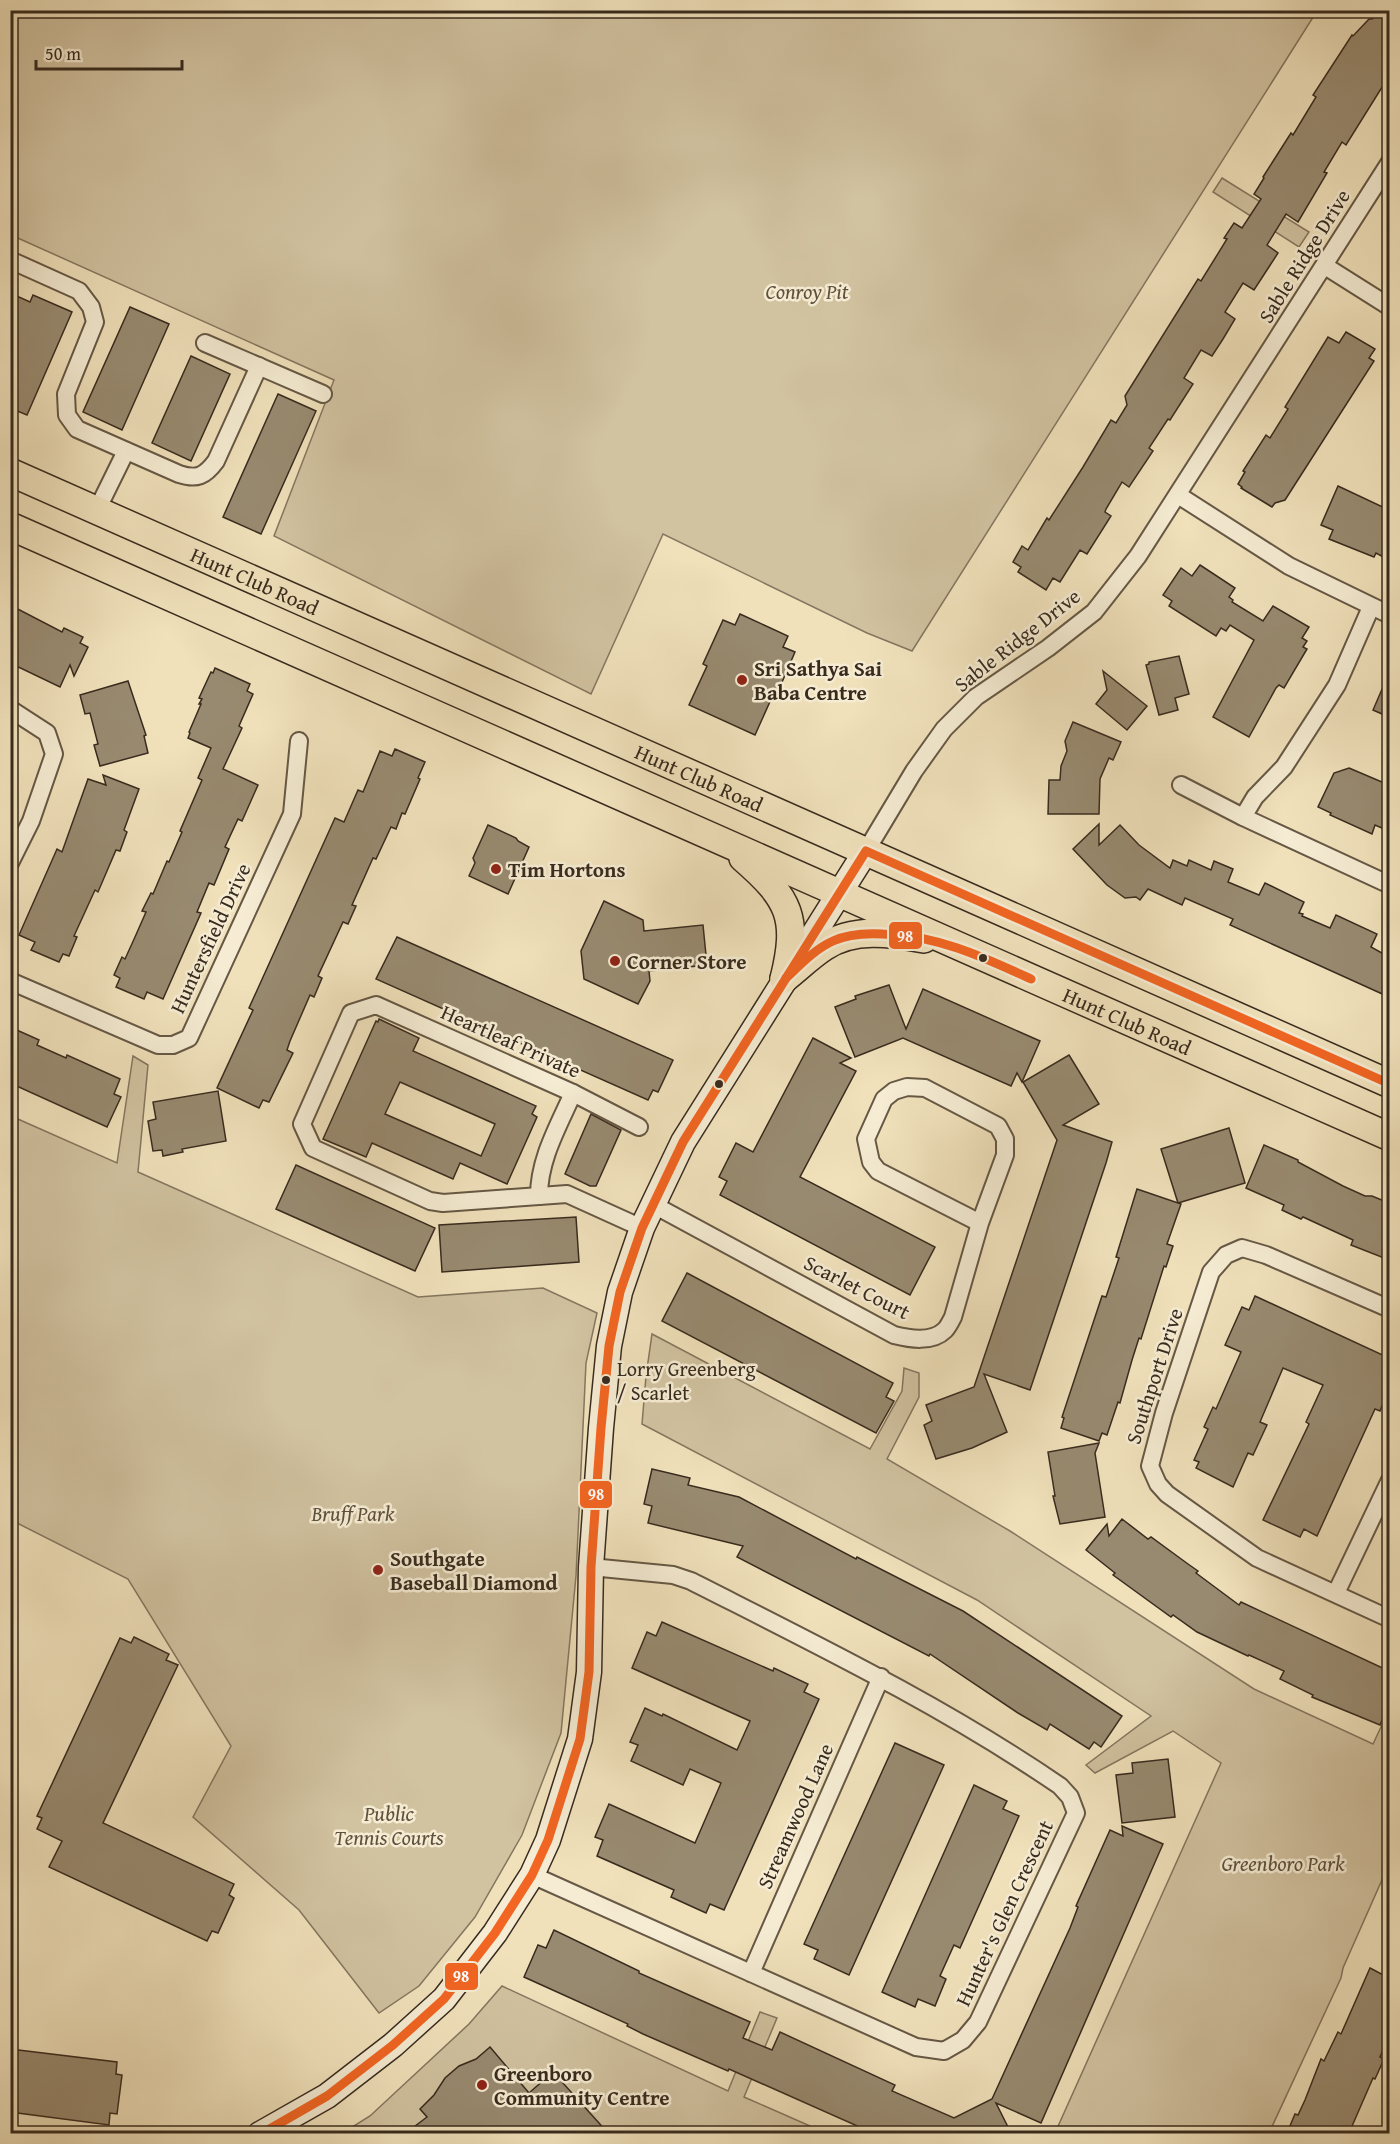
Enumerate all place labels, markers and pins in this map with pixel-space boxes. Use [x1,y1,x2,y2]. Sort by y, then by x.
place label: Sri Sathya Sai Baba Centre [754,653,883,708]
marker: Sri Sathya Sai Baba Centre [735,673,749,687]
place label: Tim Hortons [508,854,625,885]
marker: Tim Hortons [489,862,503,876]
place label: Corner Store [627,946,747,977]
unlabelled marker [977,952,989,964]
marker: Corner Store [608,954,622,968]
unlabelled marker [713,1078,725,1090]
place label: Lorry Greenberg / Scarlet [617,1354,756,1407]
marker: Lorry Greenberg / Scarlet [600,1374,612,1386]
place label: Southgate Baseball Diamond [390,1543,558,1598]
marker: Southgate Baseball Diamond [371,1563,385,1577]
place label: Greenboro Community Centre [494,2058,670,2113]
marker: Greenboro Community Centre [475,2078,489,2092]

